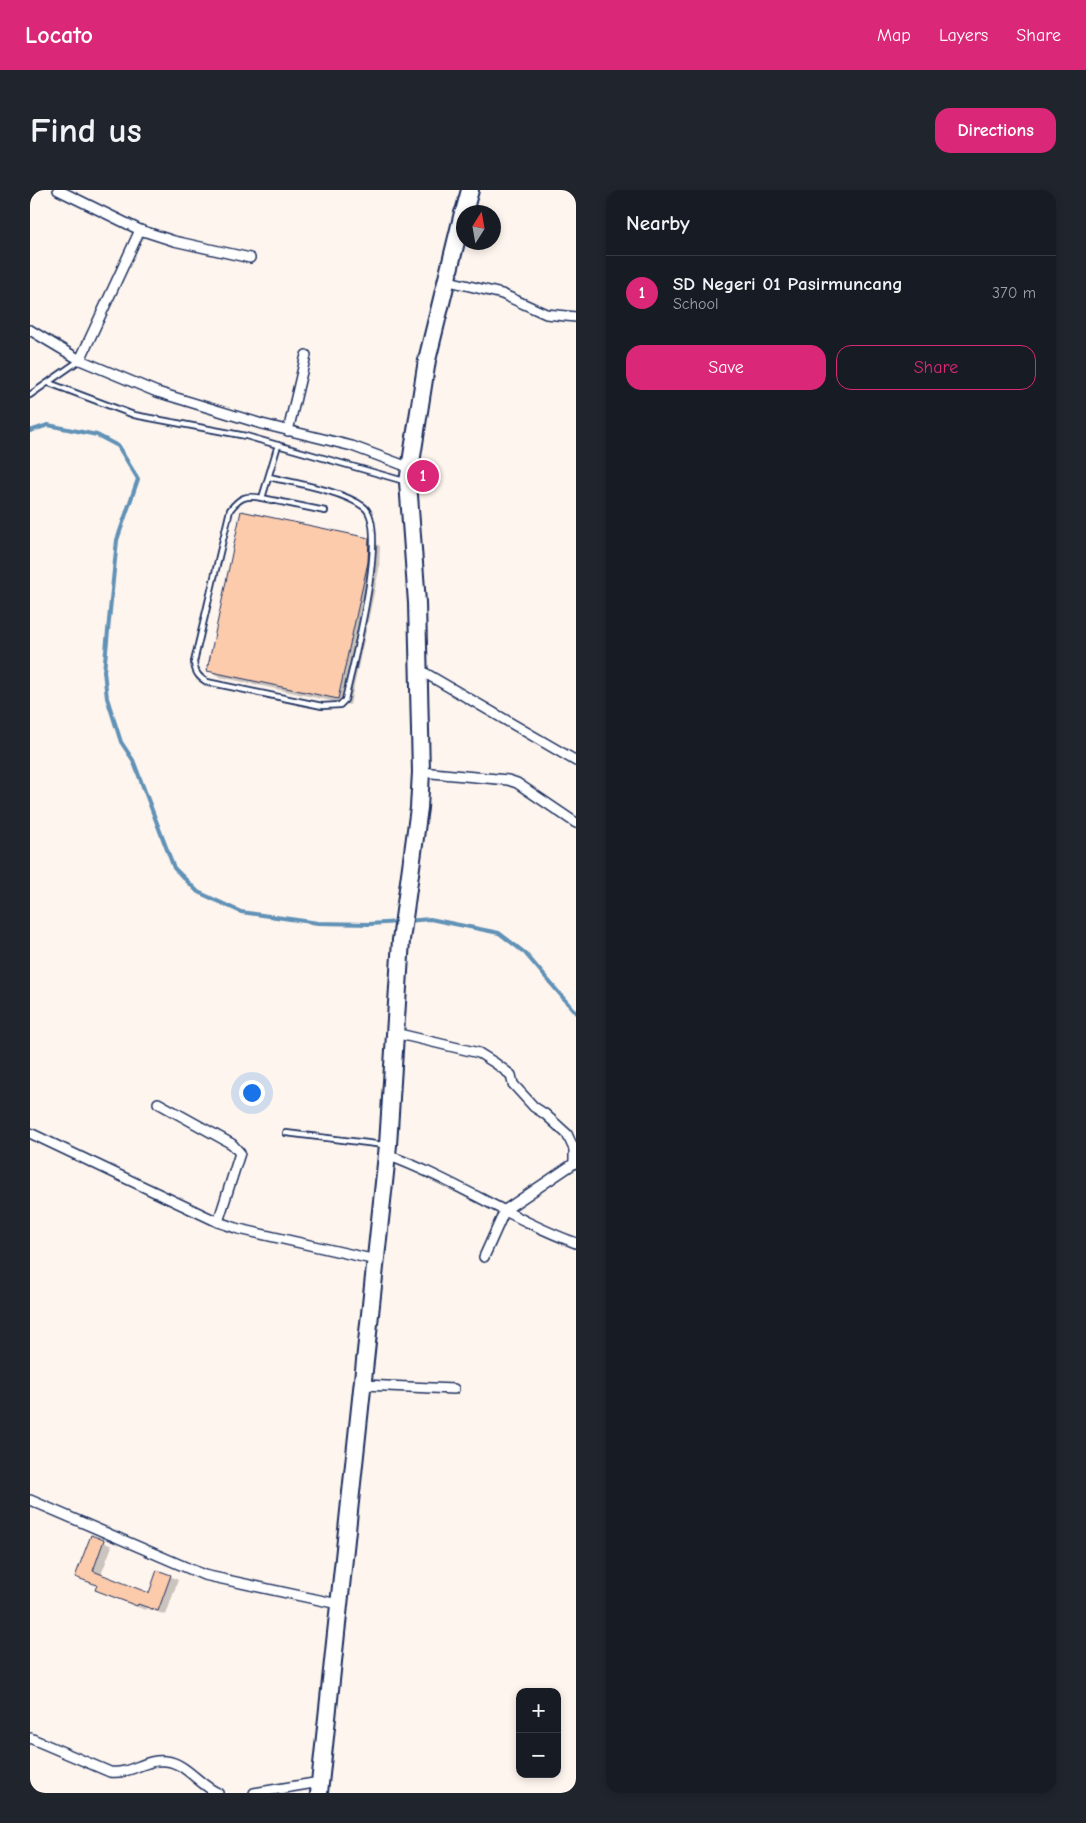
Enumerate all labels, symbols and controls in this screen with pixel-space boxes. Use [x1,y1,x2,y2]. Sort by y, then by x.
text: Locato [25,21,93,49]
text: Map [877,25,911,46]
text: Layers [939,25,988,46]
text: Share [1016,25,1061,46]
button: Directions [935,108,1056,153]
text: Find us [30,110,142,151]
north arrow [456,205,501,250]
text: Nearby [626,211,690,235]
text: SD Negeri 01 Pasirmuncang [673,273,903,295]
text: 1 [639,284,645,302]
text: 370 m [992,284,1036,302]
text: School [673,295,719,313]
button: Save [626,345,826,390]
button: Share [836,345,1036,390]
pin: 1 [407,457,439,495]
your location [239,1080,265,1106]
map controls [516,1688,561,1778]
button: + [516,1688,561,1733]
button: − [516,1733,561,1778]

